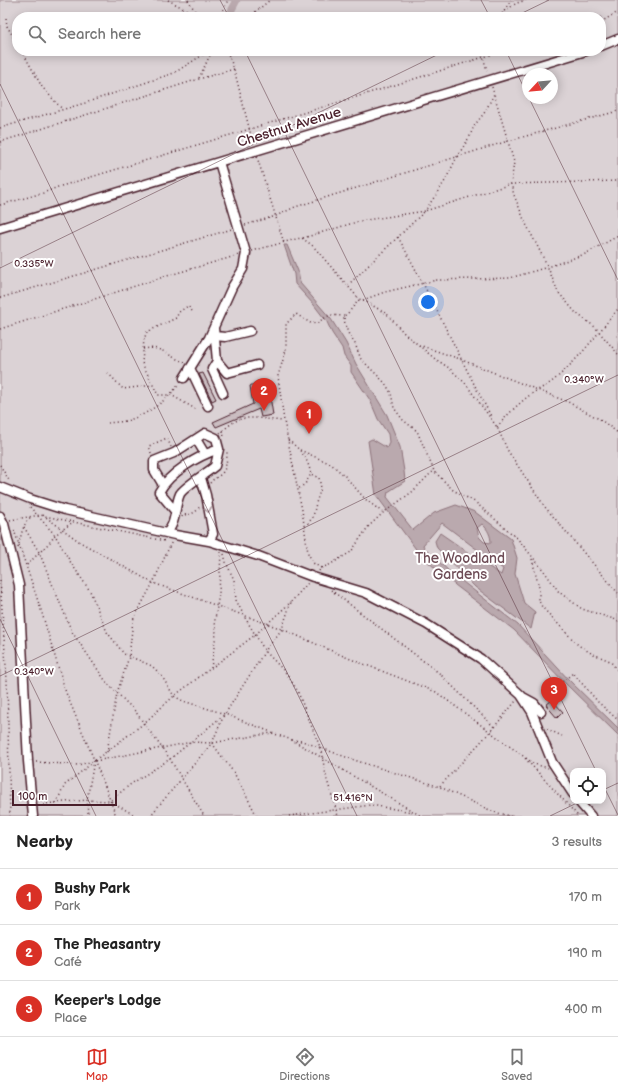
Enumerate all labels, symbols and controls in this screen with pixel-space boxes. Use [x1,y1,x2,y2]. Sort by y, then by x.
search box [12,12,606,56]
icon: search [26,23,48,45]
text: Search here [58,25,141,44]
north arrow [522,68,558,104]
street label: Chestnut Avenue [235,103,343,151]
text: 0.335°W [14,258,54,270]
your location [418,292,438,312]
text: 0.340°W [564,374,604,386]
pin: 2 [251,378,277,411]
pin: 1 [296,401,322,434]
one-way arrow [203,506,212,513]
park label: The Woodland Gardens [415,550,505,583]
text: 0.340°W [14,666,54,678]
pin: 3 [541,677,567,710]
map controls [570,768,606,804]
button: locate [570,768,606,804]
scale bar [12,788,117,807]
text: 100 m [18,790,47,803]
text: 51.416°N [333,792,373,804]
text: Nearby [16,832,73,852]
text: 3 results [551,834,602,850]
text: Bushy Park [54,879,130,898]
text: 1 [26,889,32,905]
text: 170 m [569,889,602,905]
text: Park [54,898,80,914]
text: The Pheasantry [54,935,161,954]
text: 2 [25,945,33,961]
text: 190 m [568,945,602,961]
text: Café [54,954,82,970]
text: Keeper's Lodge [54,991,161,1010]
text: 3 [25,1001,33,1017]
text: 400 m [565,1001,602,1017]
text: Place [54,1010,87,1026]
tab: Map [86,1046,108,1083]
tab: Directions [279,1046,330,1083]
tab: Saved [501,1046,532,1083]

